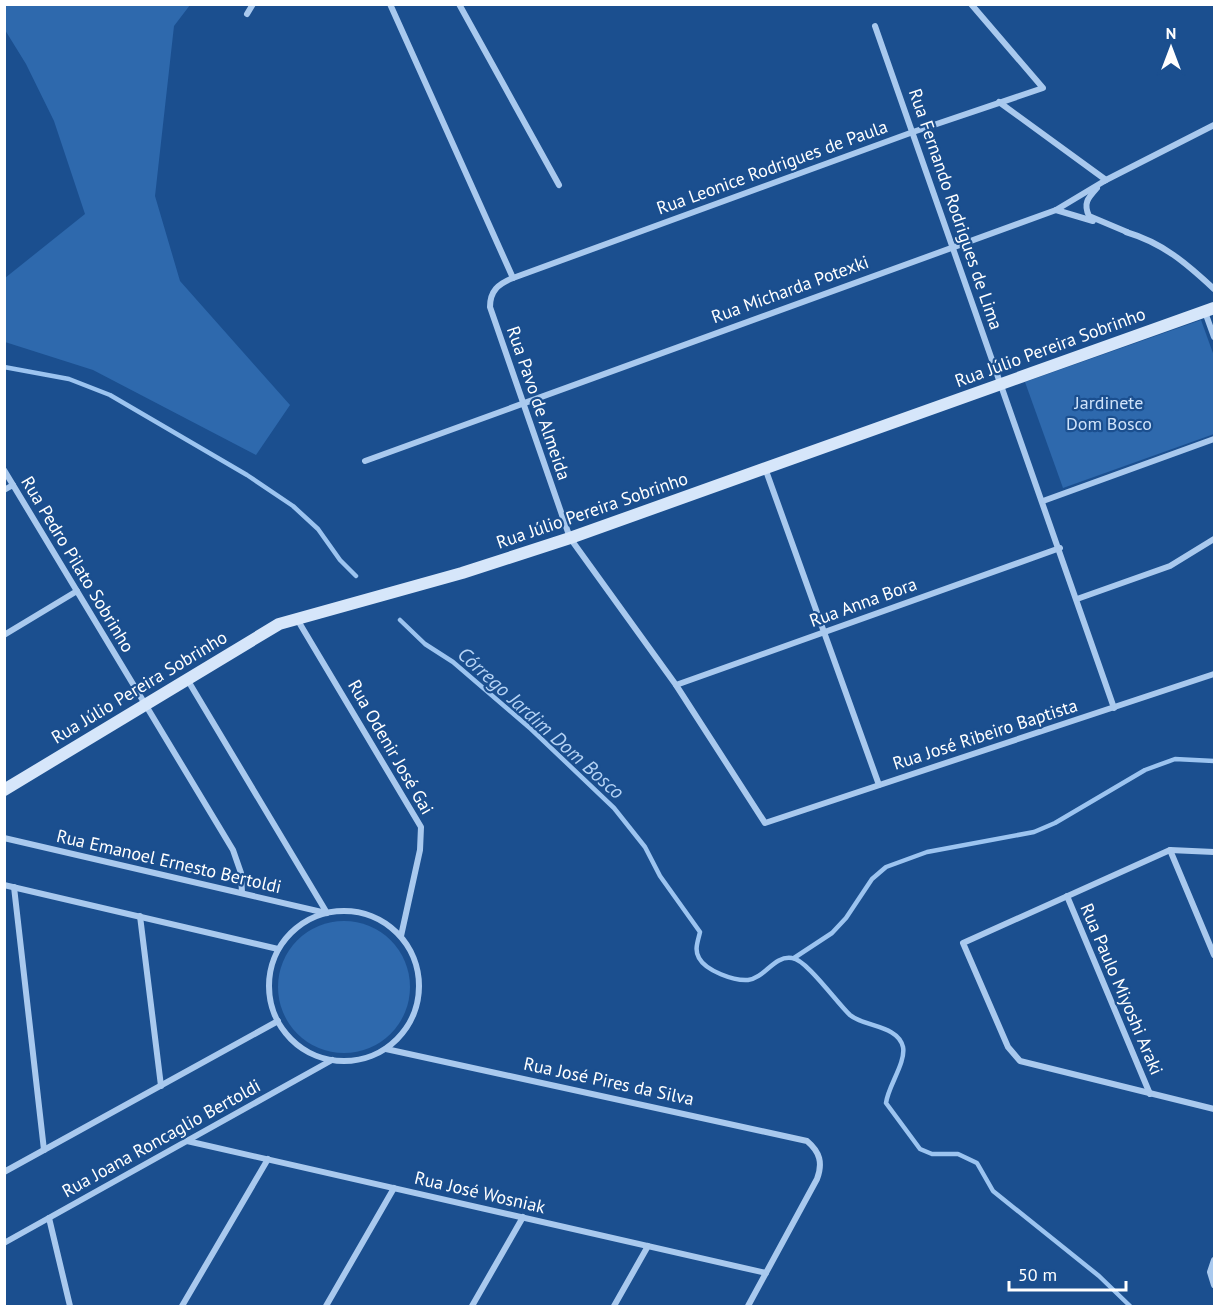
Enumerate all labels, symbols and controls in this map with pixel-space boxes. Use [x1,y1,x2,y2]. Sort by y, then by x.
north arrow [1141,18,1201,78]
text: N [1166,23,1176,43]
street label: Rua Fernando Rodrigues de Lima [904,85,1008,333]
street label: Rua Leonice Rodrigues de Paula [653,114,891,220]
street label: Rua Micharda Potexki [708,250,872,328]
street label: Rua Júlio Pereira Sobrinho [952,302,1148,392]
street label: Rua Pavo de Almeida [502,323,576,483]
park label: Jardinete Dom Bosco [1066,391,1152,435]
street label: Rua Júlio Pereira Sobrinho [493,466,691,554]
street label: Rua Pedro Pilato Sobrinho [16,472,140,656]
street label: Rua Anna Bora [806,572,920,632]
street label: Rua Júlio Pereira Sobrinho [47,625,231,749]
water label: Córrego Jardim Dom Bosco [452,641,630,805]
street label: Rua Odenir José Gai [343,675,439,819]
street label: Rua José Ribeiro Baptista [890,693,1080,775]
street label: Rua Emanoel Ernesto Bertoldi [54,824,284,898]
street label: Rua Paulo Miyoshi Araki [1075,900,1169,1078]
street label: Rua José Pires da Silva [522,1052,696,1110]
street label: Rua Joana Roncaglio Bertoldi [58,1074,264,1202]
street label: Rua José Wosniak [412,1166,548,1218]
scale bar [1009,1254,1126,1292]
text: 50 m [1018,1263,1057,1286]

